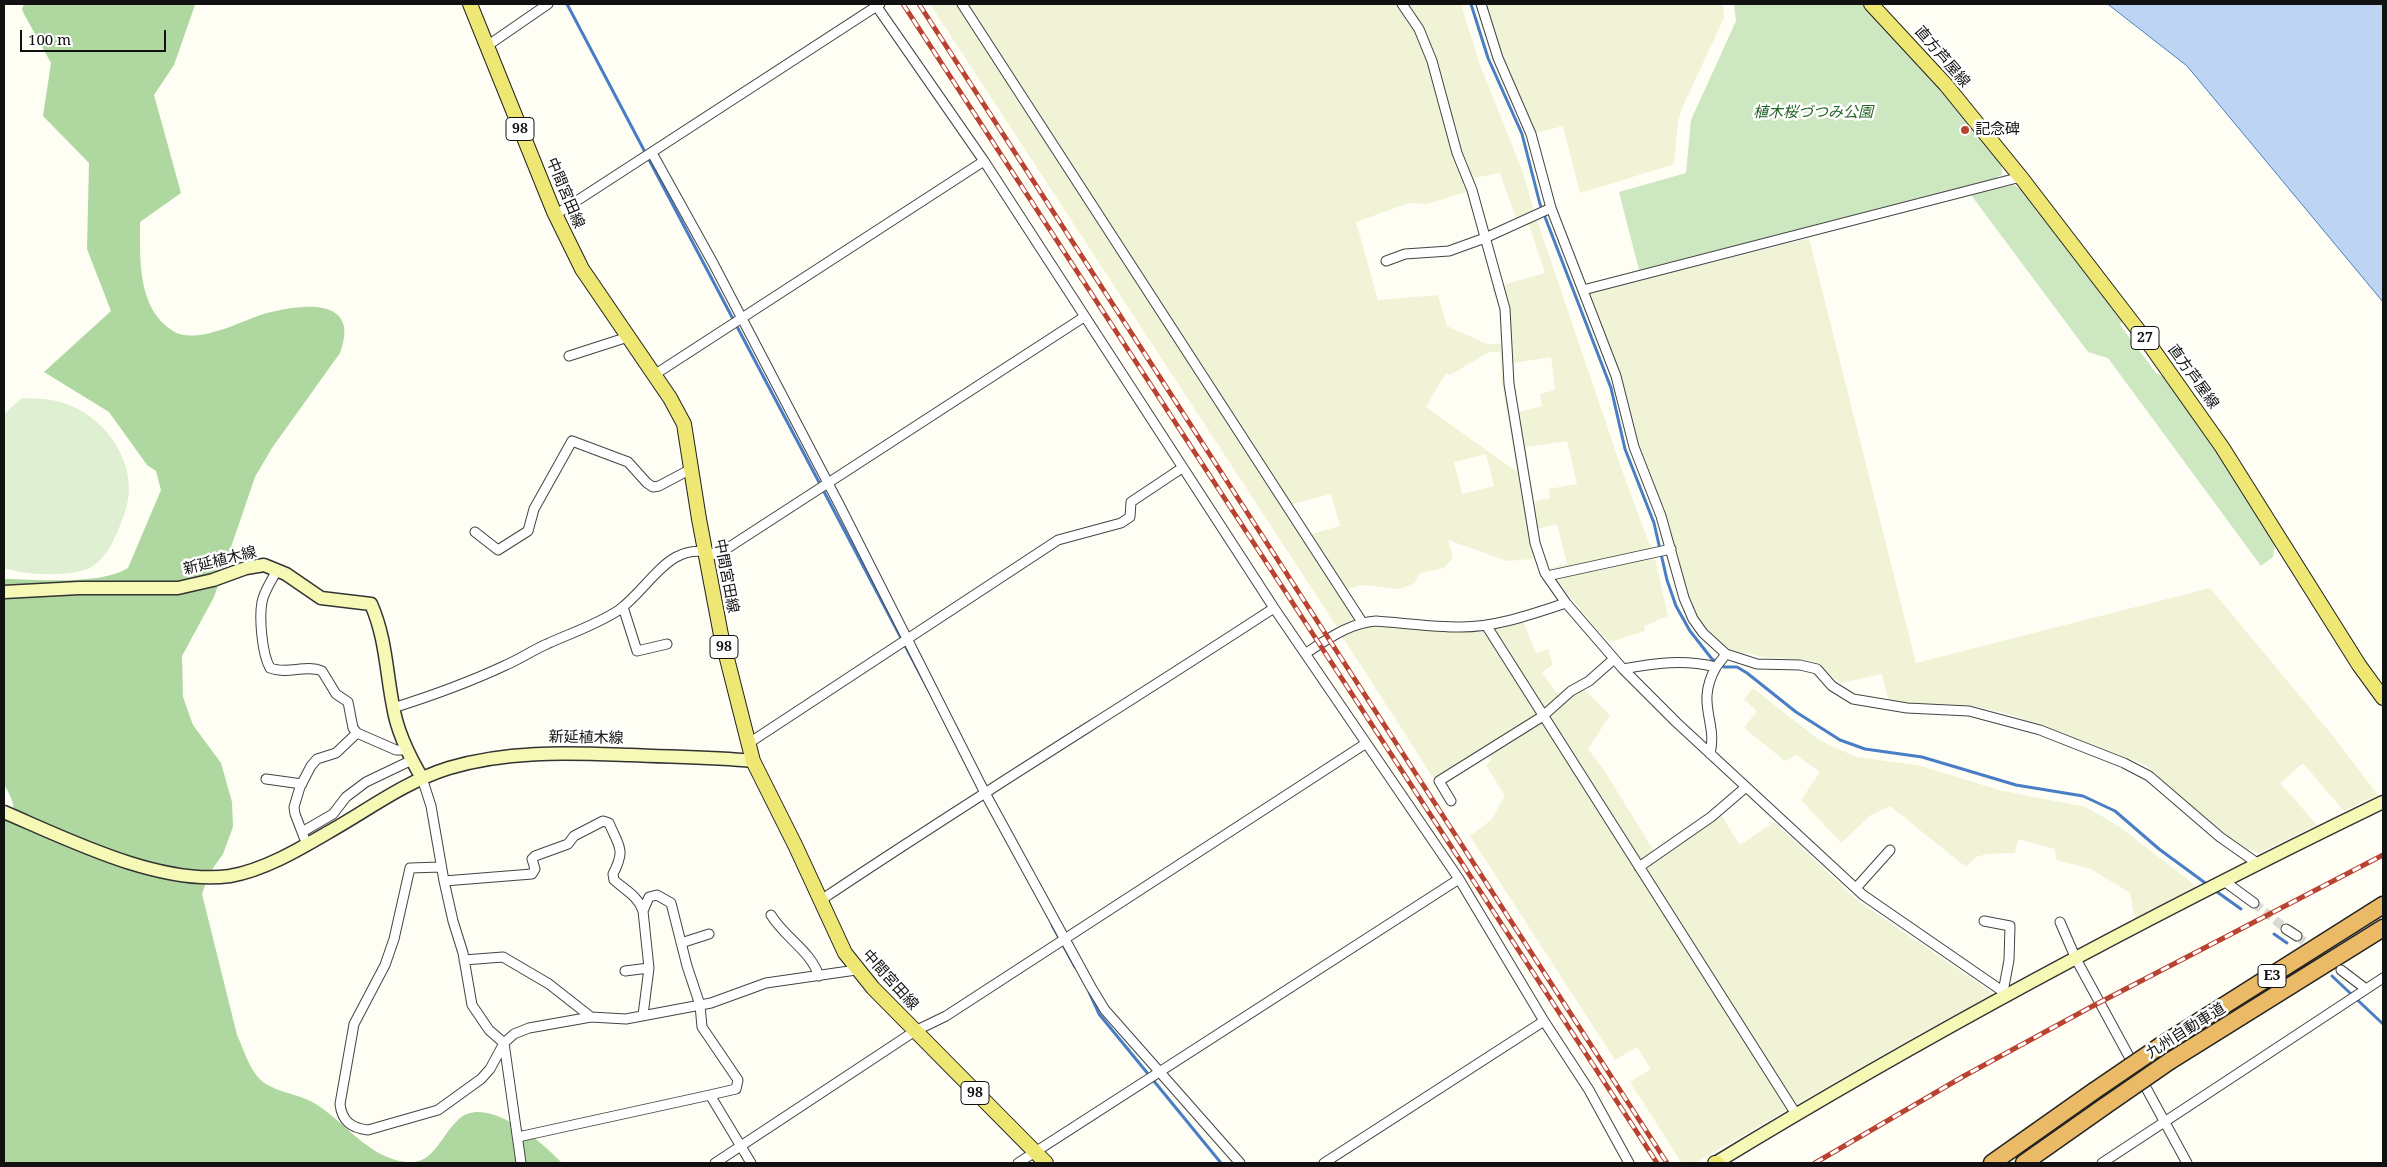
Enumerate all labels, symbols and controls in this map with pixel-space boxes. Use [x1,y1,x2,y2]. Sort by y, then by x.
scale bar [22,20,169,52]
street label: 直方芦屋線 [1911,23,1973,91]
text: 100 m [28,29,71,49]
park label: 植木桜づつみ公園 [1753,104,1873,122]
road number: 98 [506,118,534,140]
place label: 記念碑 [1975,121,2020,139]
marker: 記念碑 [1959,124,1971,136]
street label: 中間宮田線 [542,155,588,231]
road number: 27 [2131,326,2159,349]
street label: 直方芦屋線 [2164,341,2222,413]
street label: 中間宮田線 [710,537,742,615]
street label: 新延植木線 [181,543,259,579]
road number: 98 [710,636,738,659]
street label: 新延植木線 [548,728,624,748]
street label: 中間宮田線 [858,946,922,1014]
road number: E3 [2258,964,2286,988]
street label: 九州自動車道 [2143,1000,2229,1062]
road number: 98 [961,1082,989,1104]

